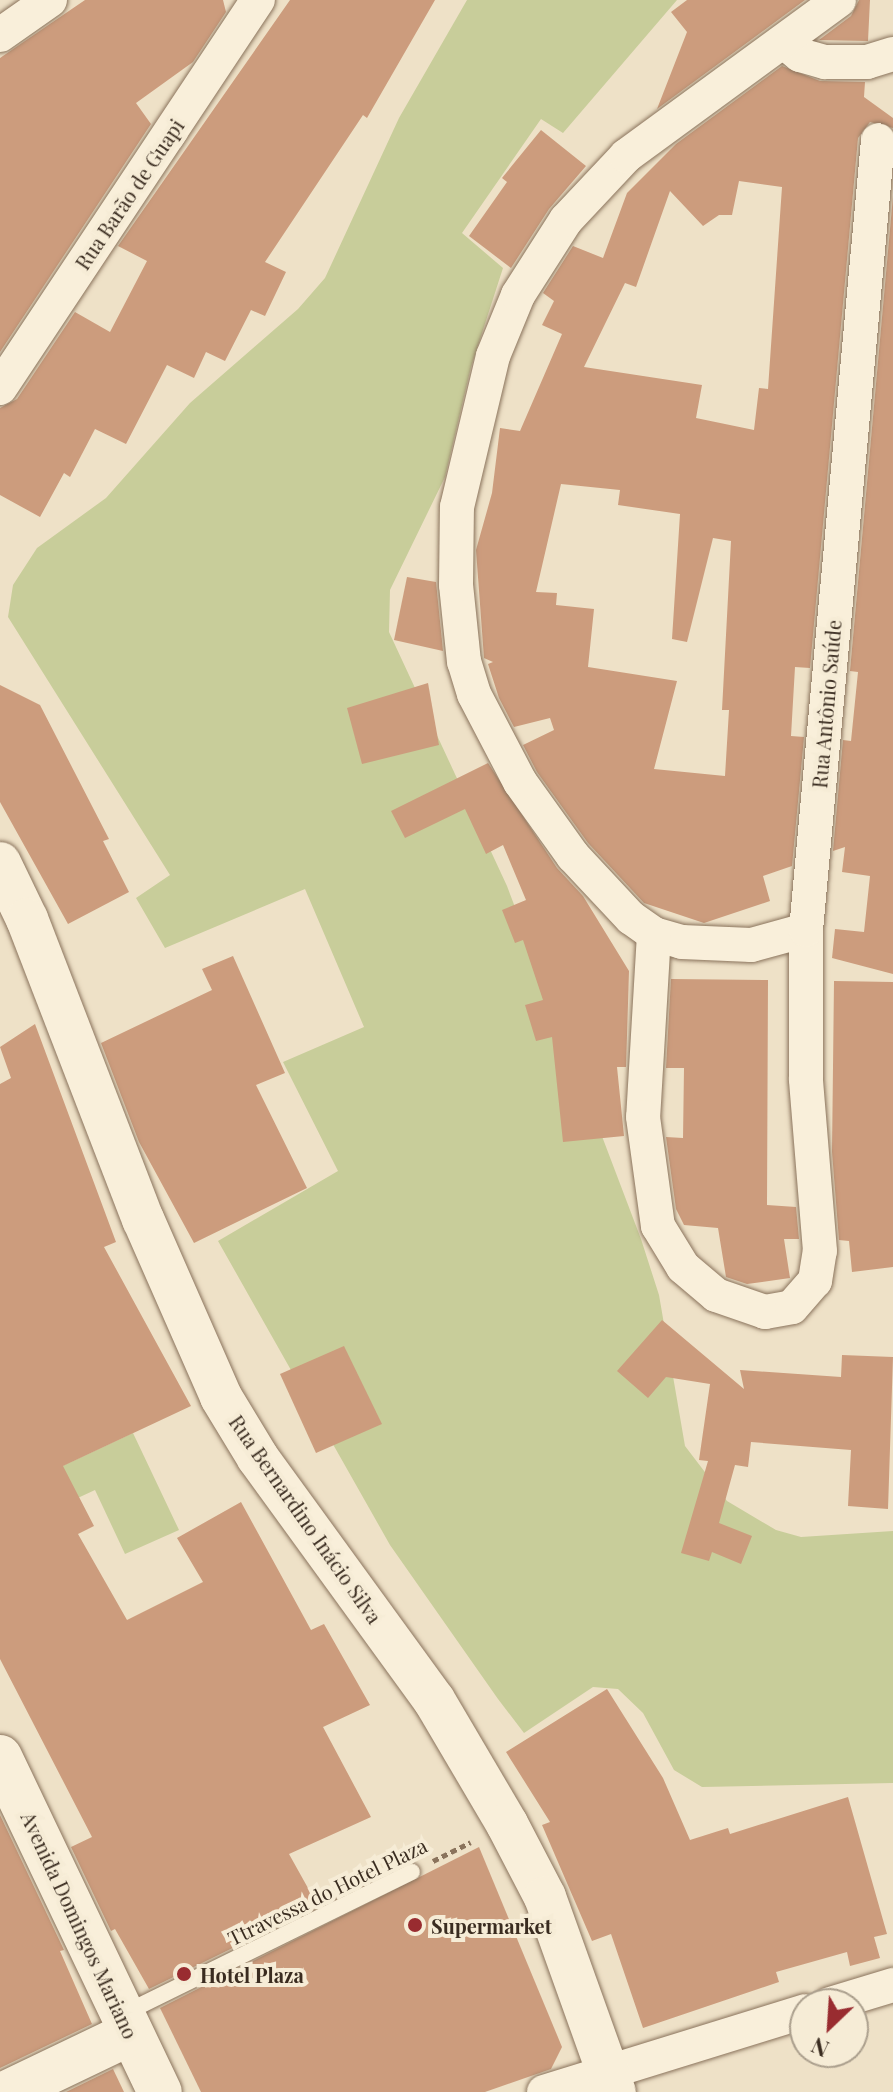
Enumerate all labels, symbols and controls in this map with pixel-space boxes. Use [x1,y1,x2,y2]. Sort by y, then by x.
street label: Rua Barão de Guapi [70,114,188,274]
street label: Rua Antônio Saúde [807,618,845,790]
street label: Rua Bernardino Inácio Silva [225,1410,387,1628]
street label: Avenida Domingos Mariano [17,1808,143,2042]
street label: Ttravessa do Hotel Plaza [223,1832,431,1950]
place label: Supermarket [431,1913,552,1937]
marker: Supermarket [406,1916,424,1934]
place label: Hotel Plaza [200,1962,304,1986]
marker: Hotel Plaza [175,1965,193,1983]
north arrow [789,1988,869,2068]
text: N [806,2031,833,2065]

